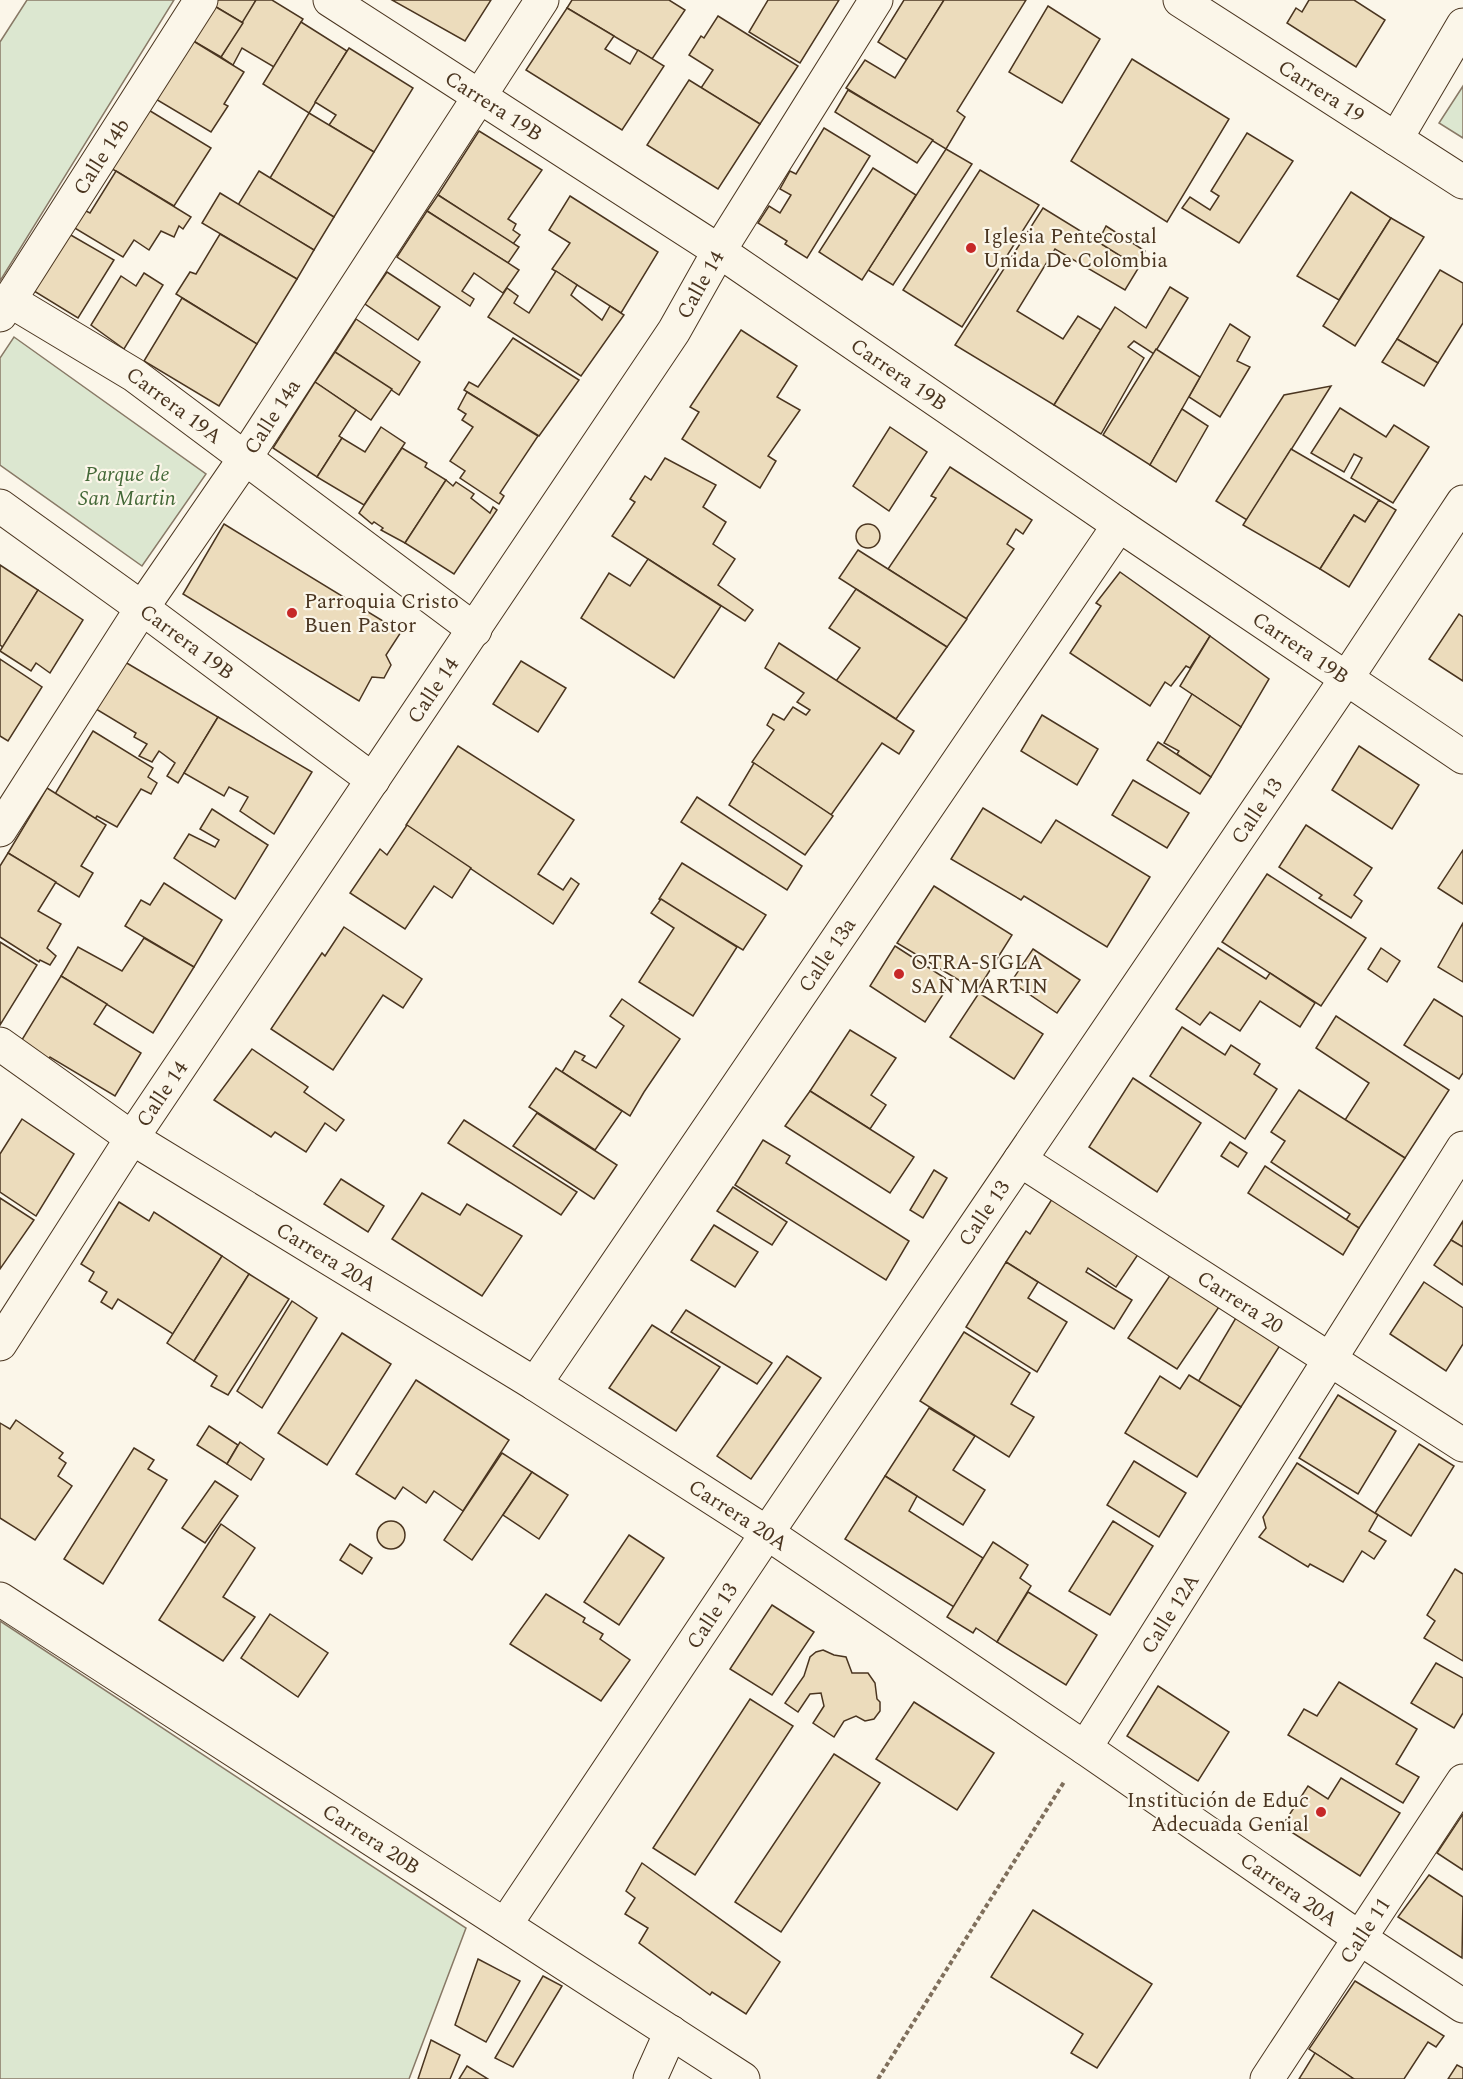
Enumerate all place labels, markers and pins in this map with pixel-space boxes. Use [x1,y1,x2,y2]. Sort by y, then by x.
place label: Iglesia Pentecostal Unida De Colombia [983,221,1168,277]
marker: Iglesia Pentecostal Unida De Colombia [964,241,978,255]
place label: Parroquia Cristo Buen Pastor [304,586,459,642]
marker: Parroquia Cristo Buen Pastor [285,606,299,620]
place label: OTRA-SIGLA SAN MARTIN [911,947,1048,1003]
marker: OTRA-SIGLA SAN MARTIN [892,967,906,981]
place label: Institución de Educ Adecuada Genial [1127,1785,1309,1841]
marker: Institución de Educ Adecuada Genial [1314,1805,1328,1819]

